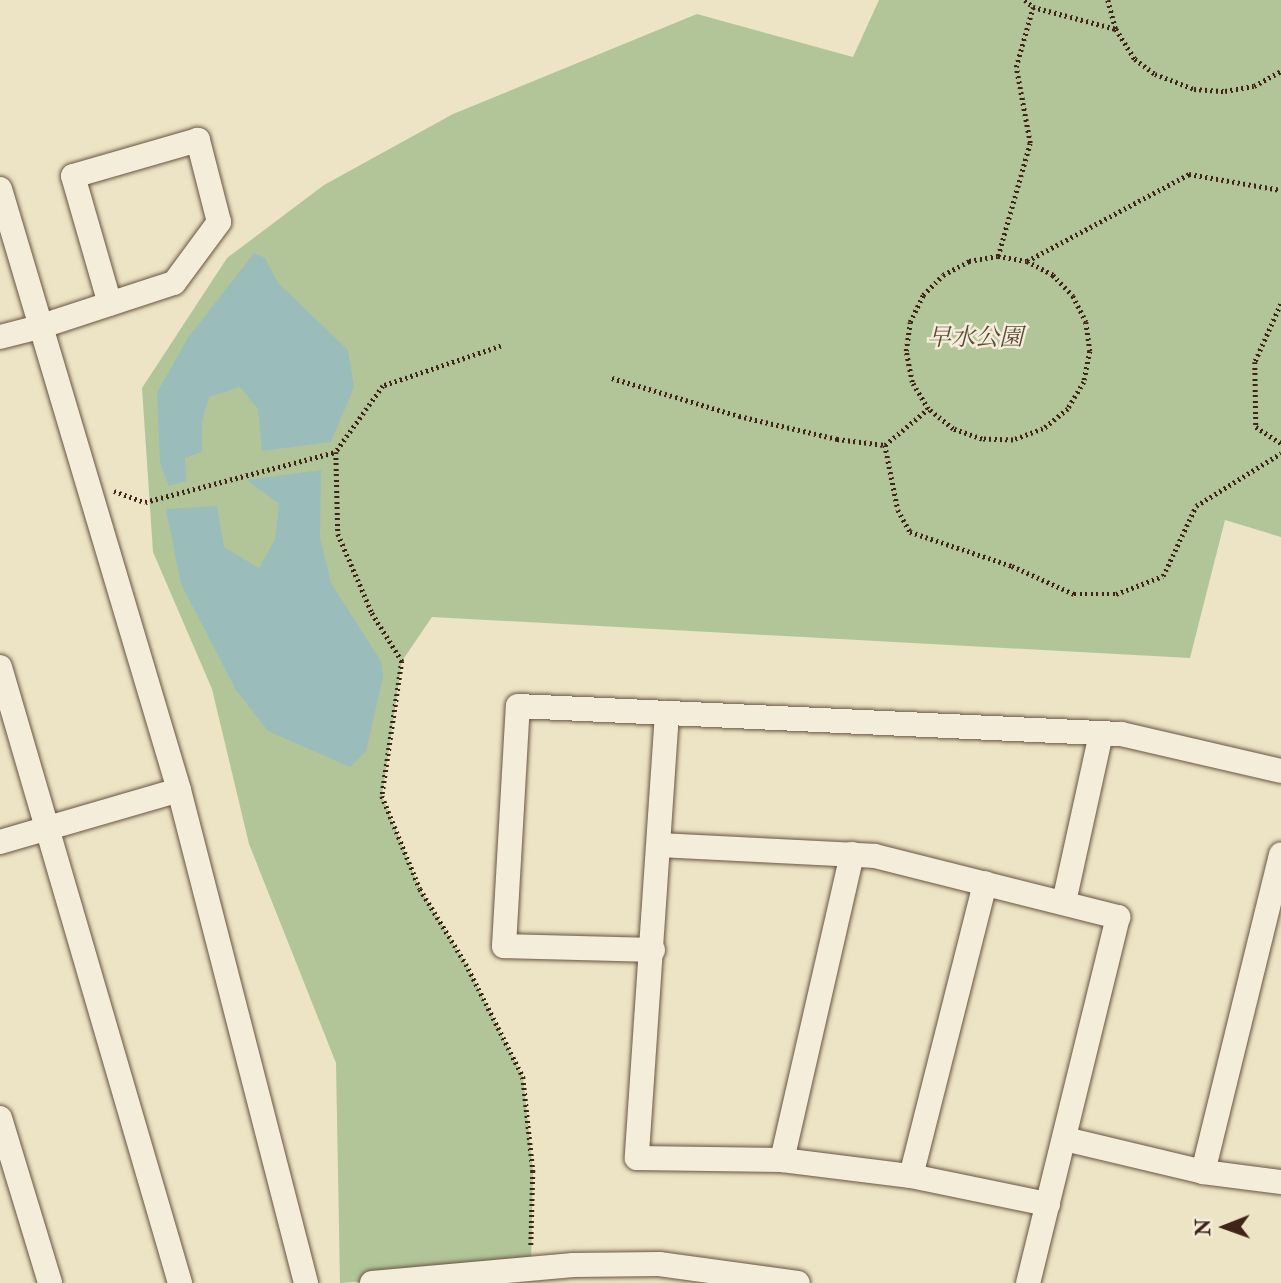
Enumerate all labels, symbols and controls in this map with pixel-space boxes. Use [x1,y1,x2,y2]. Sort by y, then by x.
park label: 早水公園 [927,324,1023,352]
north arrow [1190,1192,1260,1262]
text: N [1192,1219,1216,1236]

